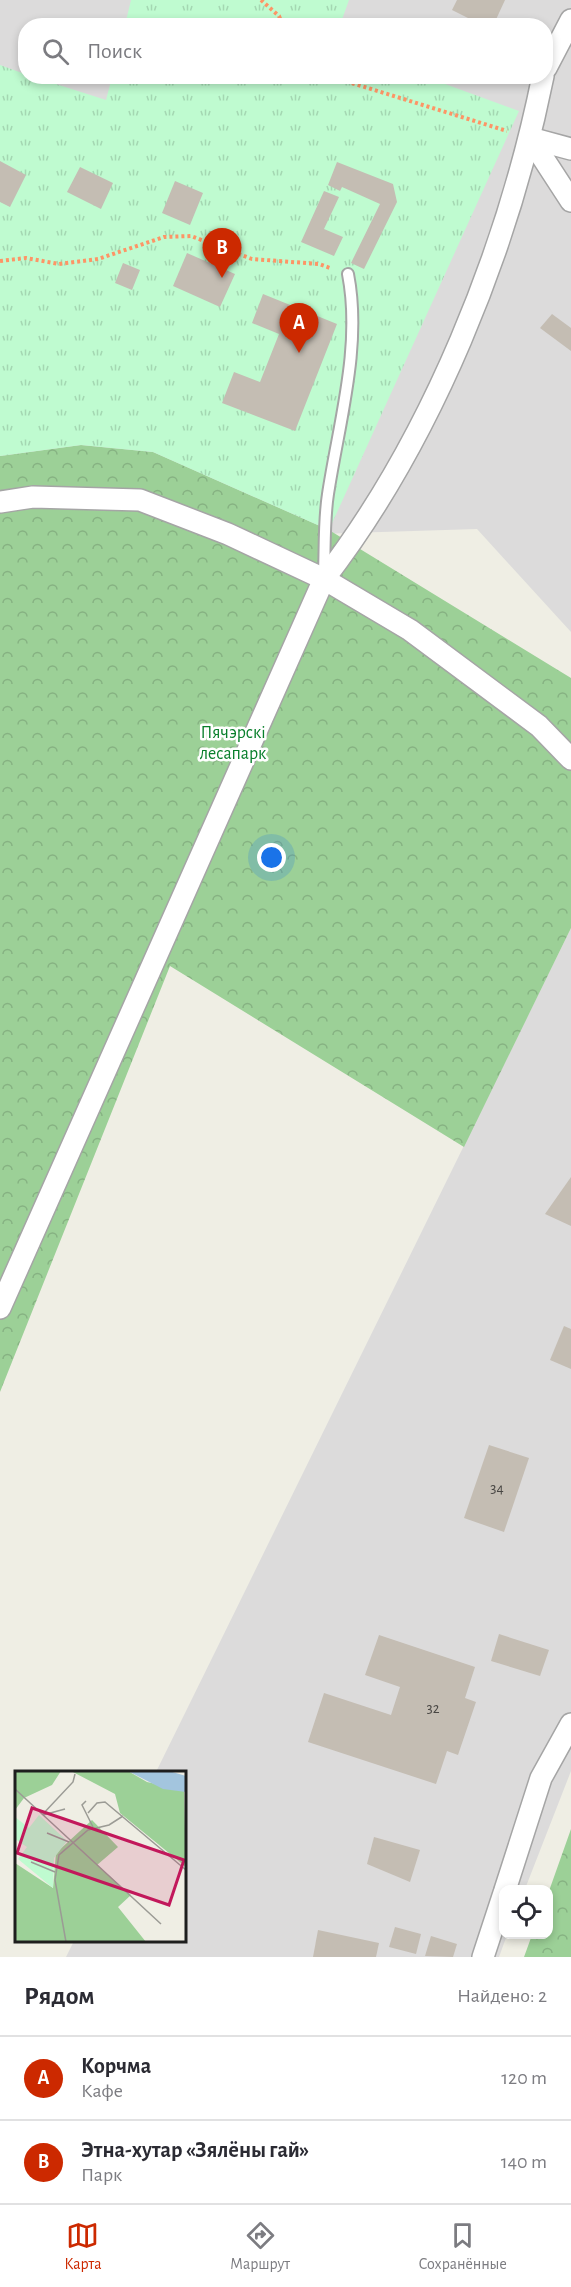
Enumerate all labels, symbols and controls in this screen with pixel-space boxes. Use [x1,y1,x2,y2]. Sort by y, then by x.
search box [18,18,553,84]
icon: search [39,35,72,68]
text: Поиск [87,40,142,62]
pin: B [202,228,242,278]
pin: A [280,304,318,353]
park label: Пячэрскі лесапарк [200,724,267,763]
your location [257,843,286,872]
house number: 34 [490,1481,504,1496]
house number: 32 [426,1701,440,1716]
inset map [15,1771,186,1942]
map controls [499,1885,553,1939]
button: locate [499,1885,553,1939]
text: Рядом [24,1983,95,2009]
text: Найдено: 2 [457,1986,547,2006]
text: Корчма [81,2055,151,2077]
text: A [38,2068,50,2088]
text: 120 m [501,2068,547,2088]
text: Кафе [81,2081,123,2101]
text: Этна-хутар «Зялёны гай» [81,2139,309,2161]
text: B [38,2152,49,2172]
text: 140 m [501,2152,547,2172]
text: Парк [81,2165,122,2185]
tab: Карта [64,2219,102,2274]
tab: Маршрут [230,2219,290,2274]
tab: Сохранённые [418,2219,507,2274]

